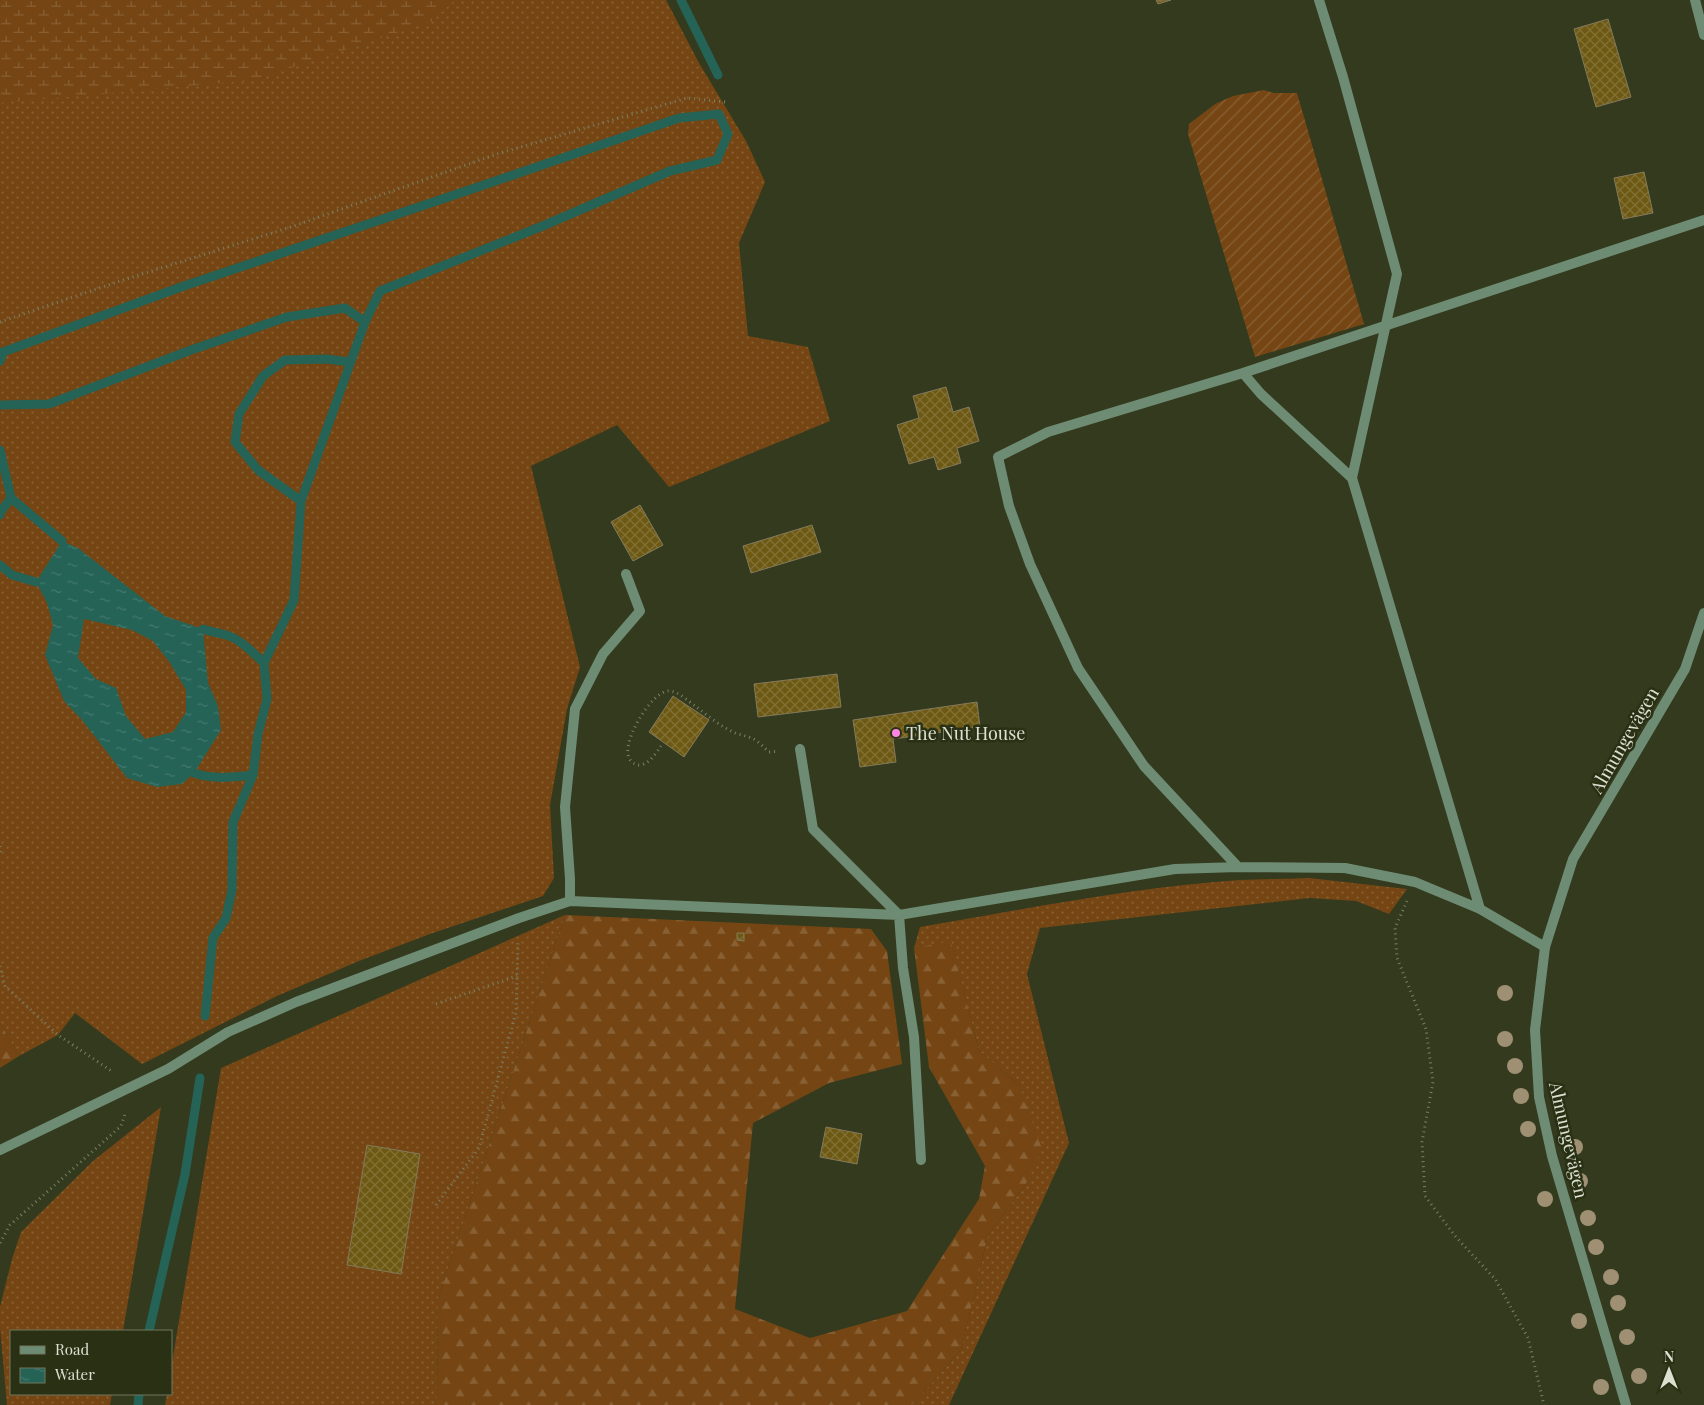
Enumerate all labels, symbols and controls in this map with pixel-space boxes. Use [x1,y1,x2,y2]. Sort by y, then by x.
street label: Almungevägen [1583,682,1664,798]
place label: The Nut House [906,721,1025,745]
marker: The Nut House [890,727,902,739]
street label: Almungevägen [1544,1078,1594,1201]
legend [10,1330,172,1395]
text: Road [55,1339,89,1359]
north arrow [1644,1345,1694,1395]
text: N [1664,1347,1674,1366]
text: Water [54,1364,95,1384]

